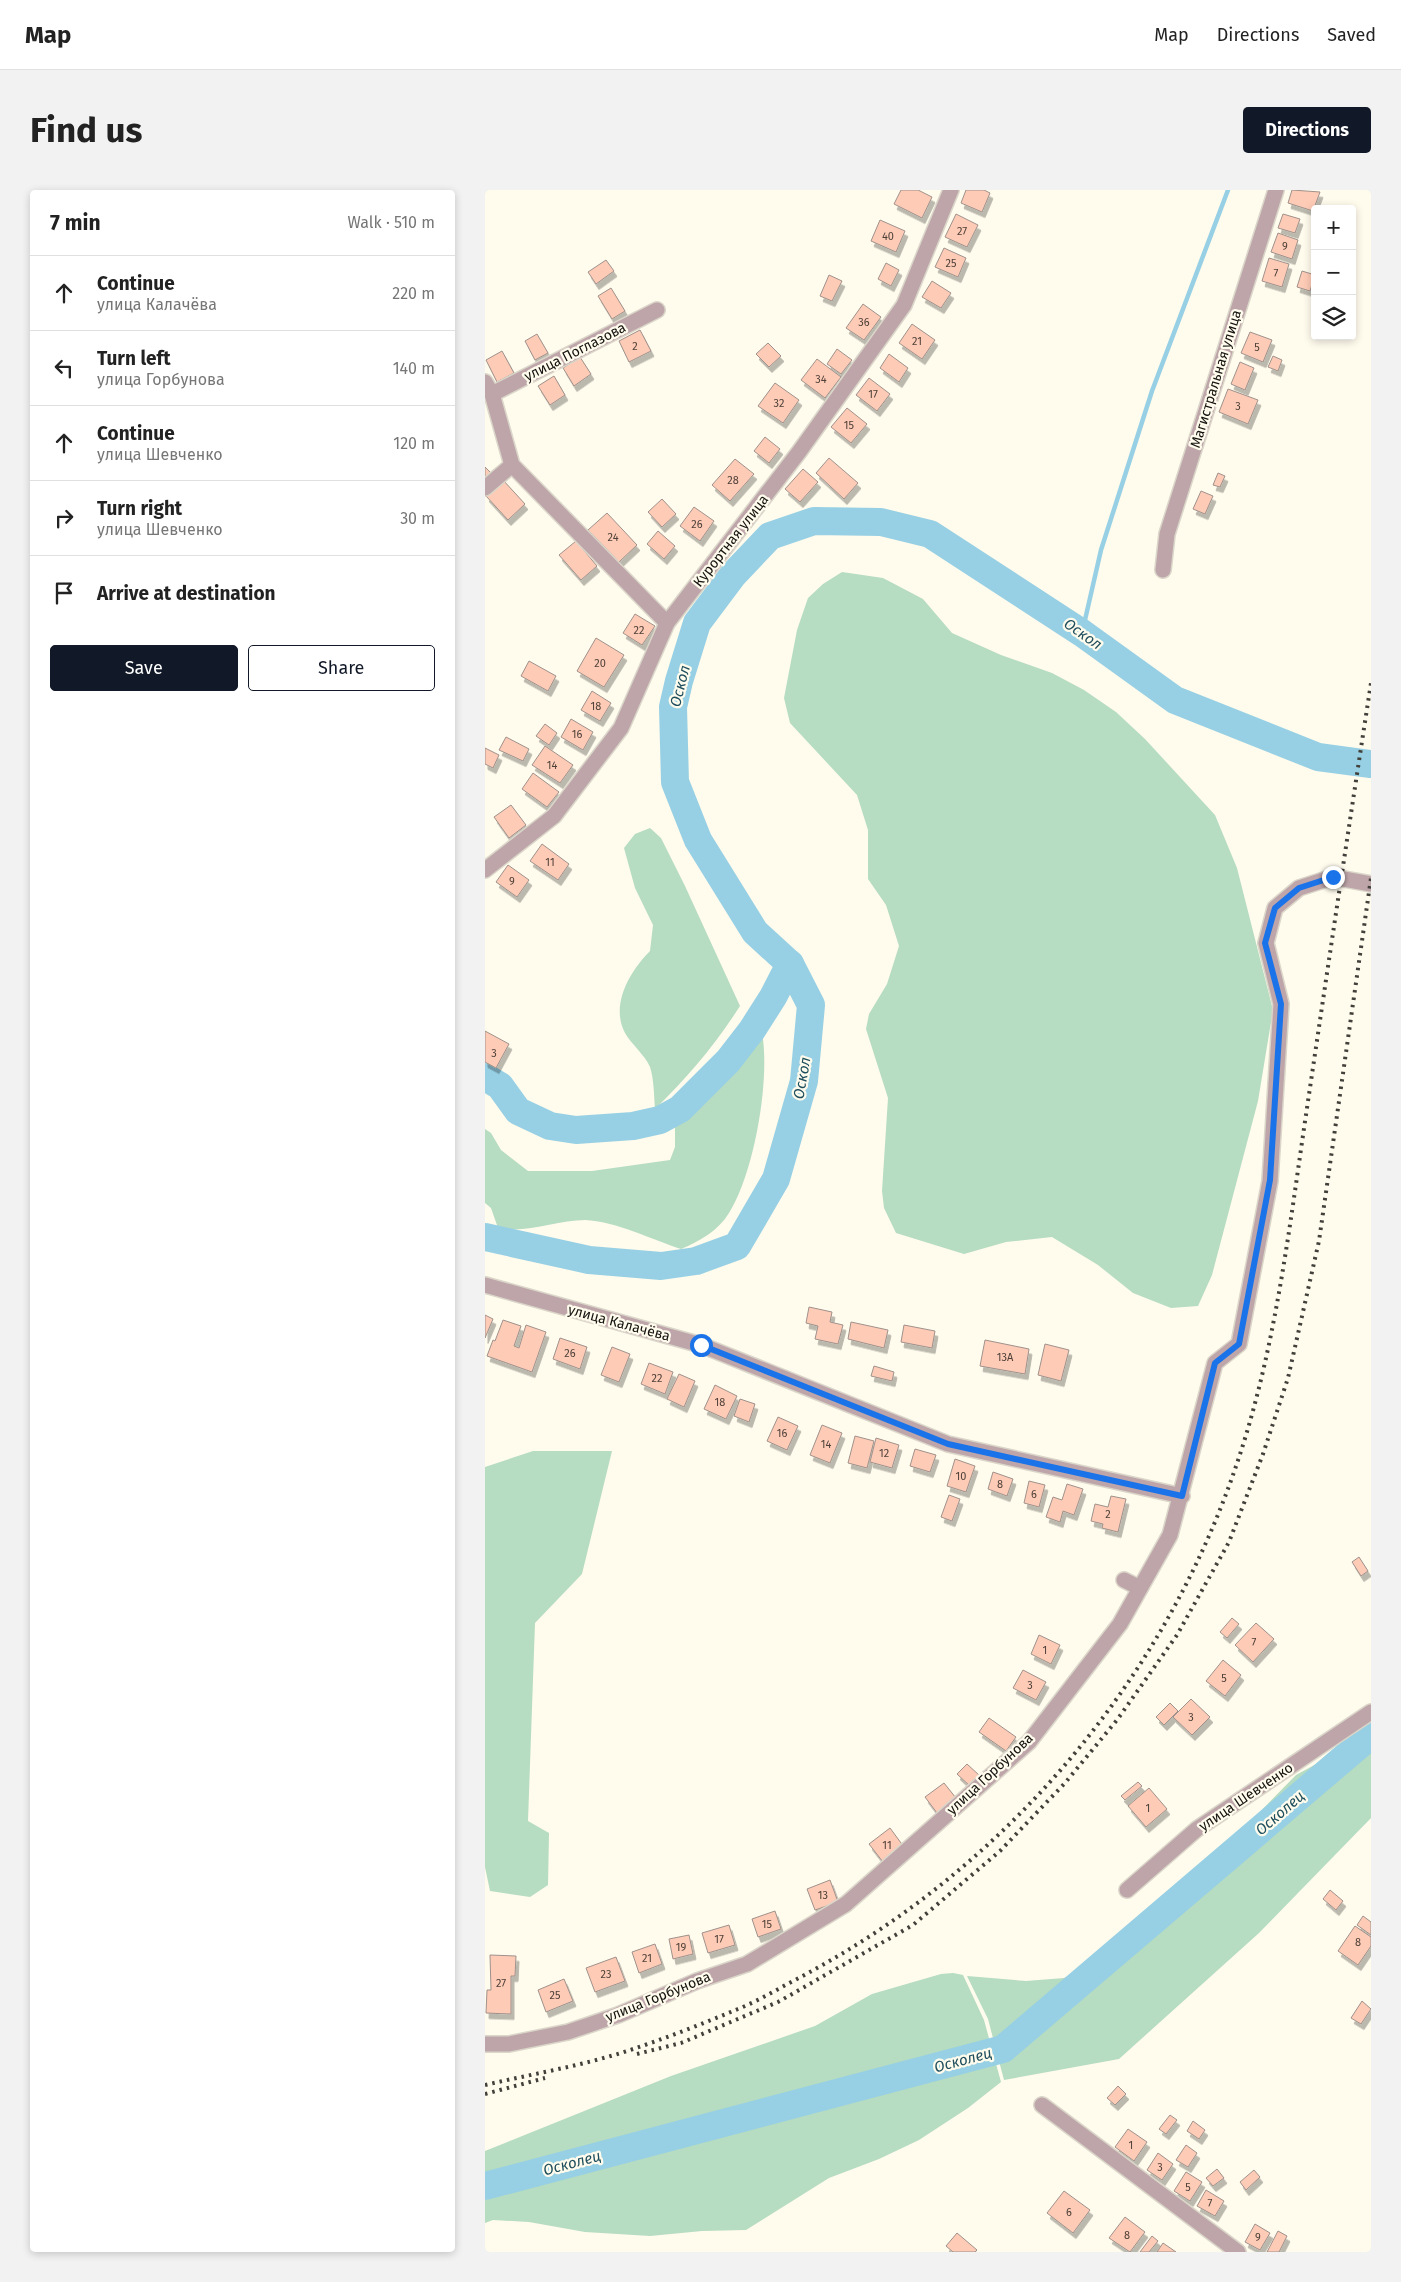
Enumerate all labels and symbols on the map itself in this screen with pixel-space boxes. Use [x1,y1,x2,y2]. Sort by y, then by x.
house number: 27 [957,225,967,238]
house number: 40 [882,230,894,243]
house number: 9 [1282,240,1288,253]
house number: 25 [946,257,957,270]
house number: 7 [1274,267,1279,280]
street label: Магистральная улица [1187,308,1245,450]
house number: 36 [858,316,870,329]
street label: улица Поглазова [521,319,629,385]
house number: 21 [912,335,922,348]
house number: 2 [632,340,638,353]
house number: 5 [1254,341,1260,354]
house number: 34 [815,373,827,386]
house number: 17 [868,388,878,401]
house number: 32 [774,397,784,410]
house number: 3 [1235,400,1241,413]
house number: 15 [844,419,855,432]
house number: 28 [727,474,739,487]
street label: Курортная улица [690,492,772,590]
house number: 26 [691,518,703,531]
house number: 24 [608,531,619,544]
water label: Оскол [1061,614,1105,654]
house number: 22 [634,624,644,637]
house number: 20 [594,657,606,670]
water label: Оскол [666,663,694,709]
house number: 18 [591,700,601,713]
house number: 16 [572,728,582,741]
house number: 14 [547,759,557,772]
house number: 11 [545,856,555,869]
route end [1322,866,1345,889]
house number: 9 [509,875,515,888]
house number: 3 [491,1047,497,1060]
water label: Оскол [789,1056,815,1100]
street label: улица Калачёва [566,1301,672,1345]
route start [690,1334,713,1357]
house number: 26 [564,1347,576,1360]
house number: 13А [997,1351,1014,1364]
house number: 22 [652,1372,662,1385]
house number: 18 [715,1396,725,1409]
house number: 16 [777,1427,787,1440]
house number: 14 [821,1438,831,1451]
house number: 12 [879,1447,889,1460]
house number: 10 [956,1470,966,1483]
house number: 8 [997,1478,1003,1491]
house number: 6 [1031,1488,1037,1501]
house number: 2 [1105,1508,1111,1521]
house number: 7 [1252,1636,1257,1649]
house number: 1 [1043,1644,1047,1657]
house number: 5 [1221,1672,1227,1685]
house number: 3 [1027,1679,1033,1692]
house number: 3 [1188,1711,1194,1724]
street label: улица Горбунова [943,1730,1037,1818]
street label: улица Шевченко [1196,1759,1296,1835]
water label: Осколец [1252,1787,1308,1839]
house number: 1 [1146,1802,1150,1815]
house number: 11 [882,1839,892,1852]
house number: 13 [818,1889,828,1902]
house number: 15 [762,1918,773,1931]
house number: 17 [714,1933,724,1946]
house number: 8 [1355,1936,1361,1949]
house number: 19 [676,1941,686,1954]
house number: 21 [642,1952,652,1965]
house number: 23 [601,1968,611,1981]
street label: улица Горбунова [603,1968,713,2026]
house number: 27 [496,1977,506,1990]
house number: 25 [550,1989,561,2002]
water label: Осколец [932,2044,994,2076]
house number: 1 [1129,2139,1133,2152]
water label: Осколец [541,2147,603,2179]
house number: 3 [1157,2161,1163,2174]
house number: 5 [1185,2181,1191,2194]
house number: 7 [1208,2197,1213,2210]
house number: 6 [1066,2206,1072,2219]
house number: 8 [1124,2229,1130,2242]
house number: 9 [1255,2231,1261,2244]

